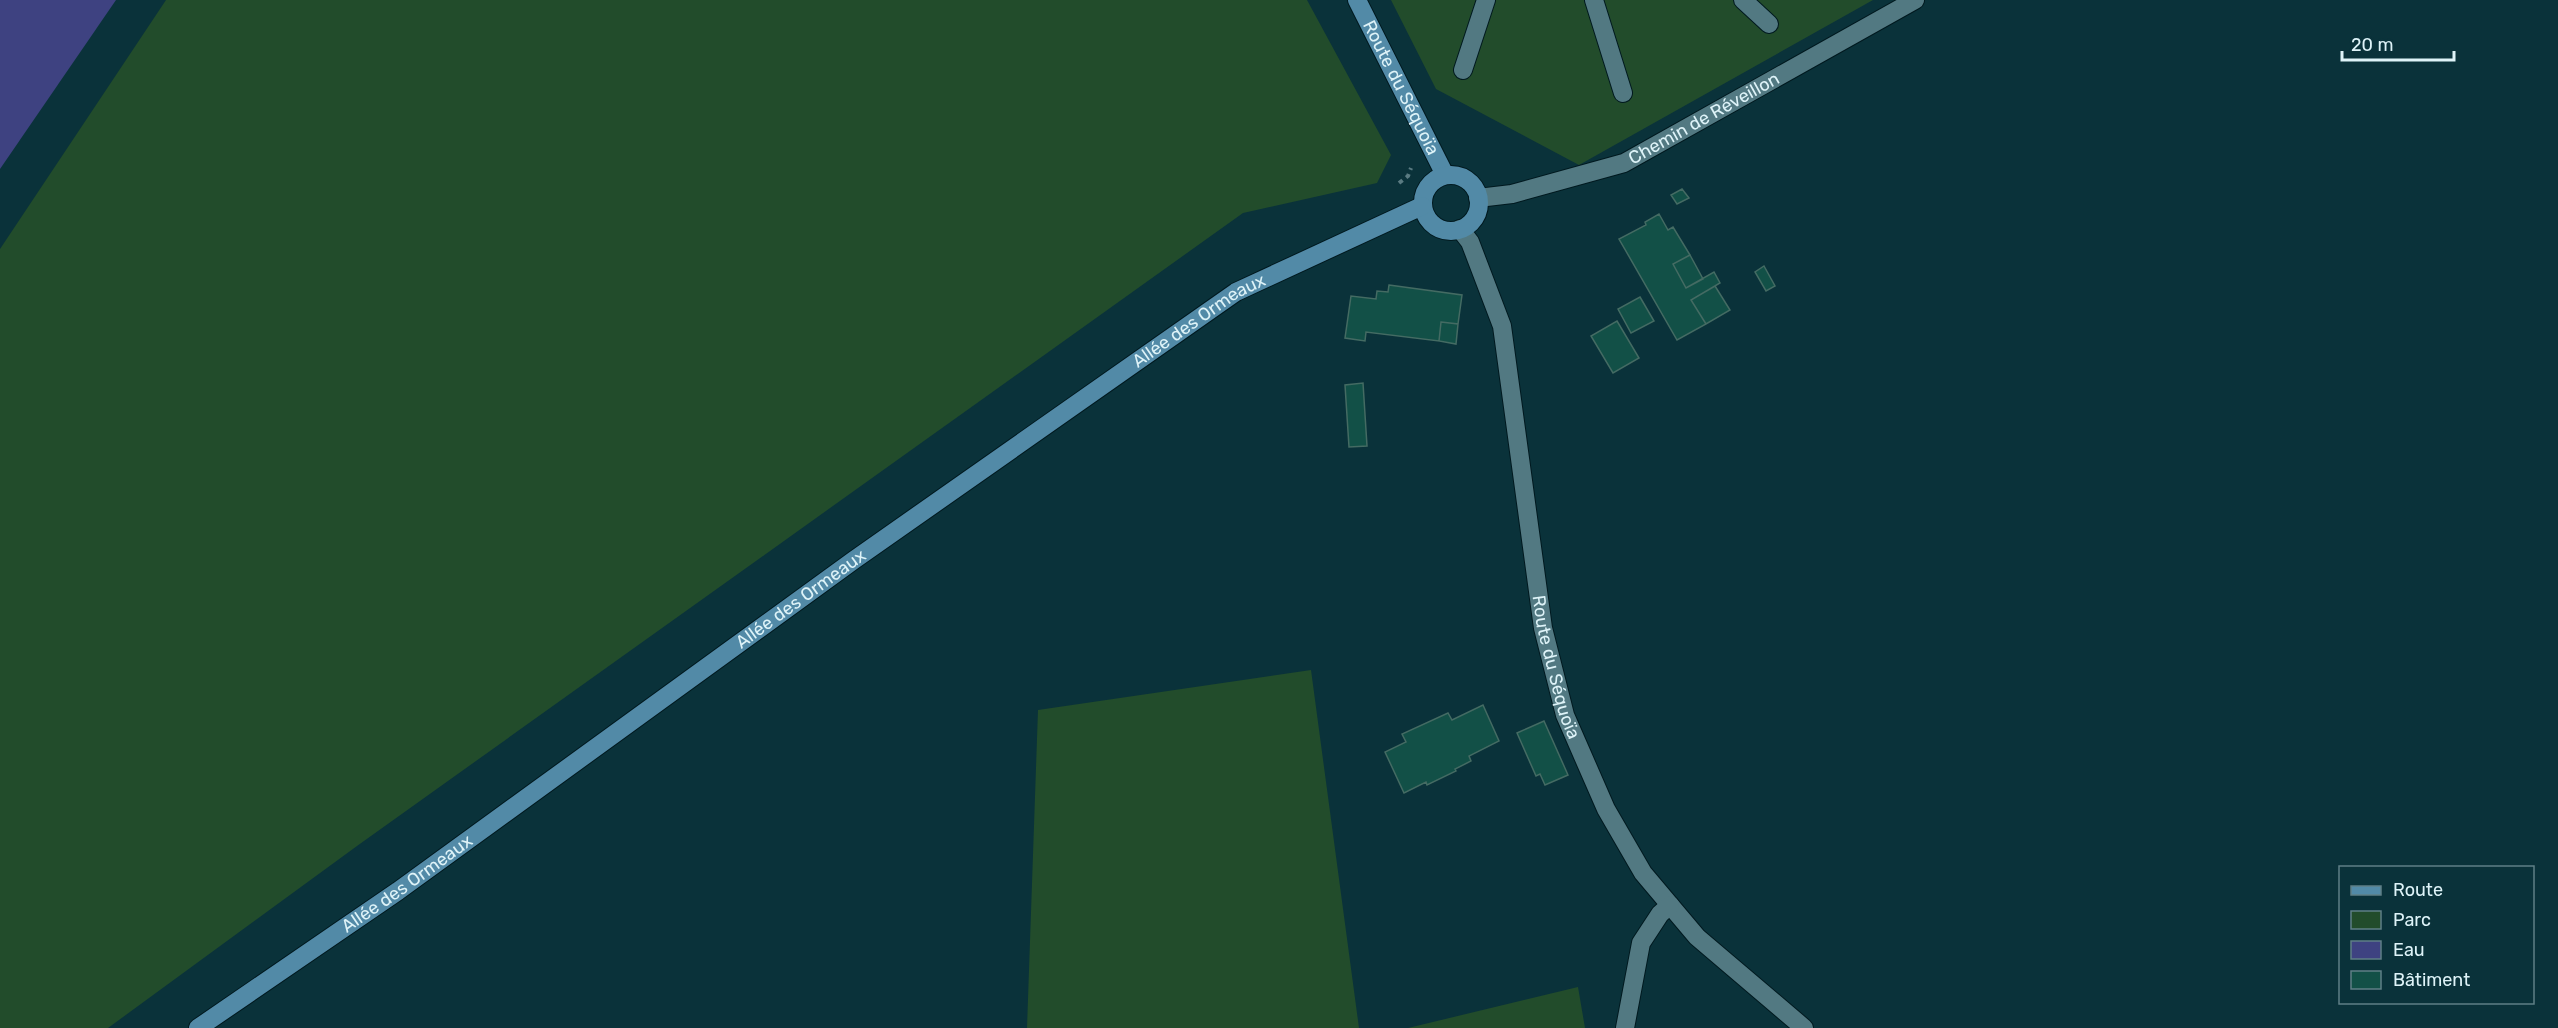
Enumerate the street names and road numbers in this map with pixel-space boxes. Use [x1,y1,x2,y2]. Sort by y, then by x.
street label: Route du Séquoïa [1358,17,1444,159]
street label: Chemin de Réveillon [1625,67,1783,169]
street label: Allée des Ormeaux [1128,269,1269,372]
street label: Allée des Ormeaux [731,544,870,653]
street label: Route du Séquoïa [1528,594,1585,742]
street label: Allée des Ormeaux [337,829,477,937]

